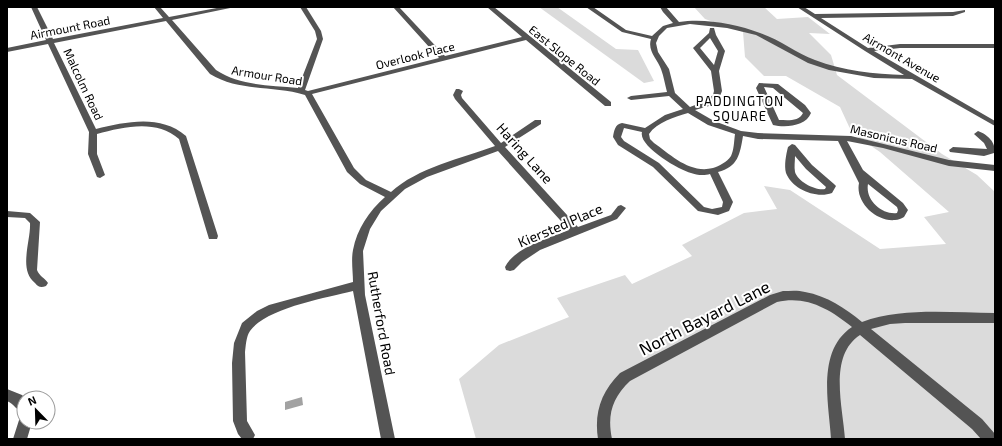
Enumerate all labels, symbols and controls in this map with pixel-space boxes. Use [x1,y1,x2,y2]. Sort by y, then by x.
street label: Airmount Road [29,12,111,42]
street label: East Slope Road [527,22,603,88]
street label: Airmont Avenue [861,29,943,85]
street label: Overlook Place [374,38,456,72]
street label: Malcolm Road [61,46,107,122]
street label: Armour Road [231,63,303,87]
district label: PADDINGTON SQUARE [696,93,784,124]
street label: Haring Lane [493,119,557,187]
street label: Masonicus Road [849,121,939,155]
street label: Kiersted Place [515,200,605,250]
street label: Rutherford Road [364,270,400,376]
street label: North Bayard Lane [635,275,773,359]
north arrow [16,390,56,430]
text: N [26,393,38,408]

